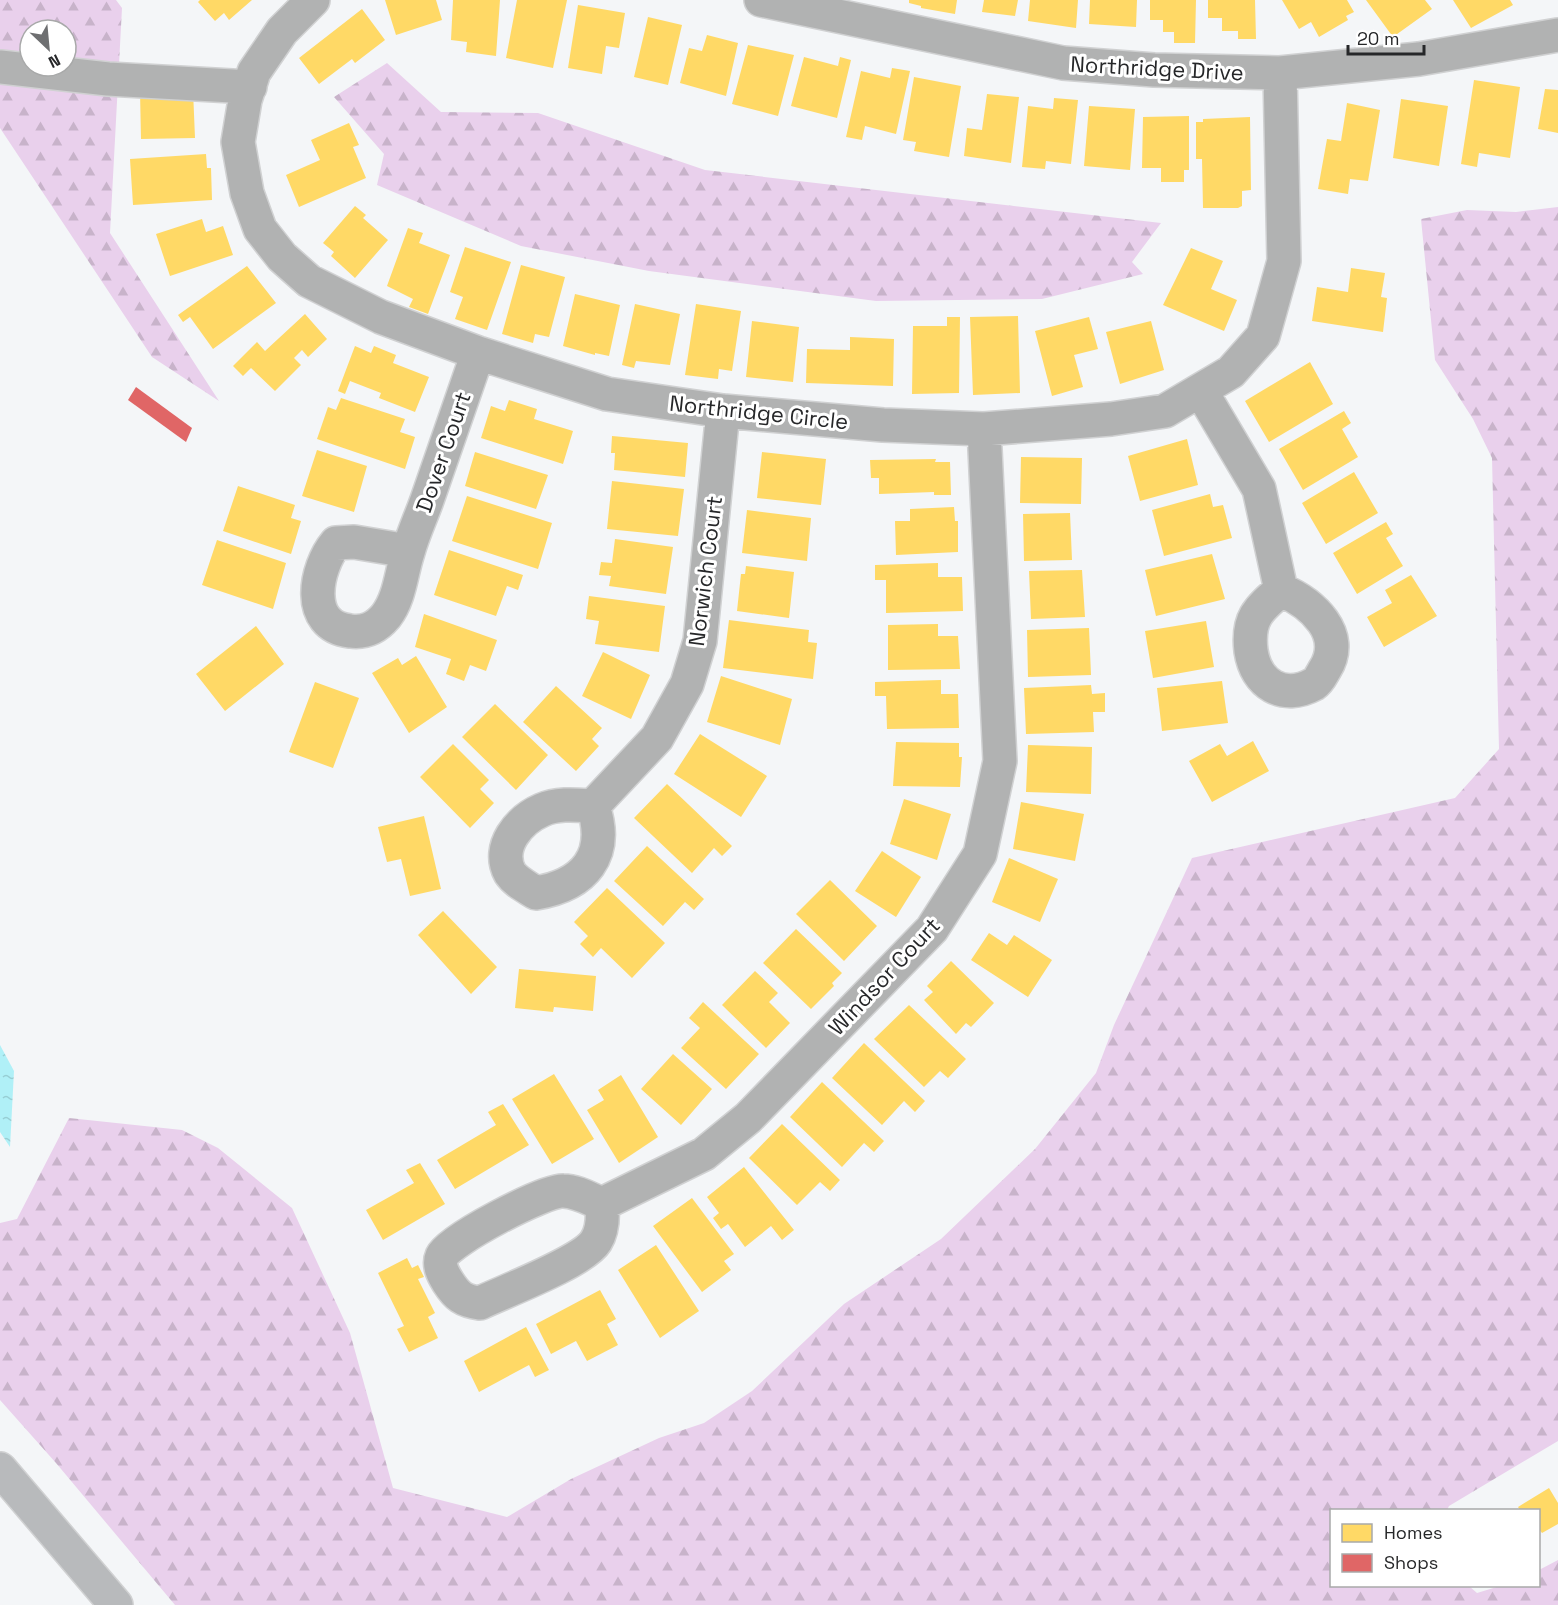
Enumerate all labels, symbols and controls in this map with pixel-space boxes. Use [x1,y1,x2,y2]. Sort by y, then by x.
north arrow [18,18,78,78]
scale bar [1348,18,1424,56]
text: 20 m [1357,27,1400,50]
text: N [45,49,64,73]
street label: Northridge Drive [1070,49,1244,87]
street label: Dover Court [409,388,477,516]
street label: Northridge Circle [668,389,850,435]
street label: Norwich Court [682,494,728,648]
street label: Windsor Court [822,911,946,1041]
legend [1330,1509,1540,1587]
text: Homes [1384,1521,1443,1544]
text: Shops [1384,1551,1438,1574]

